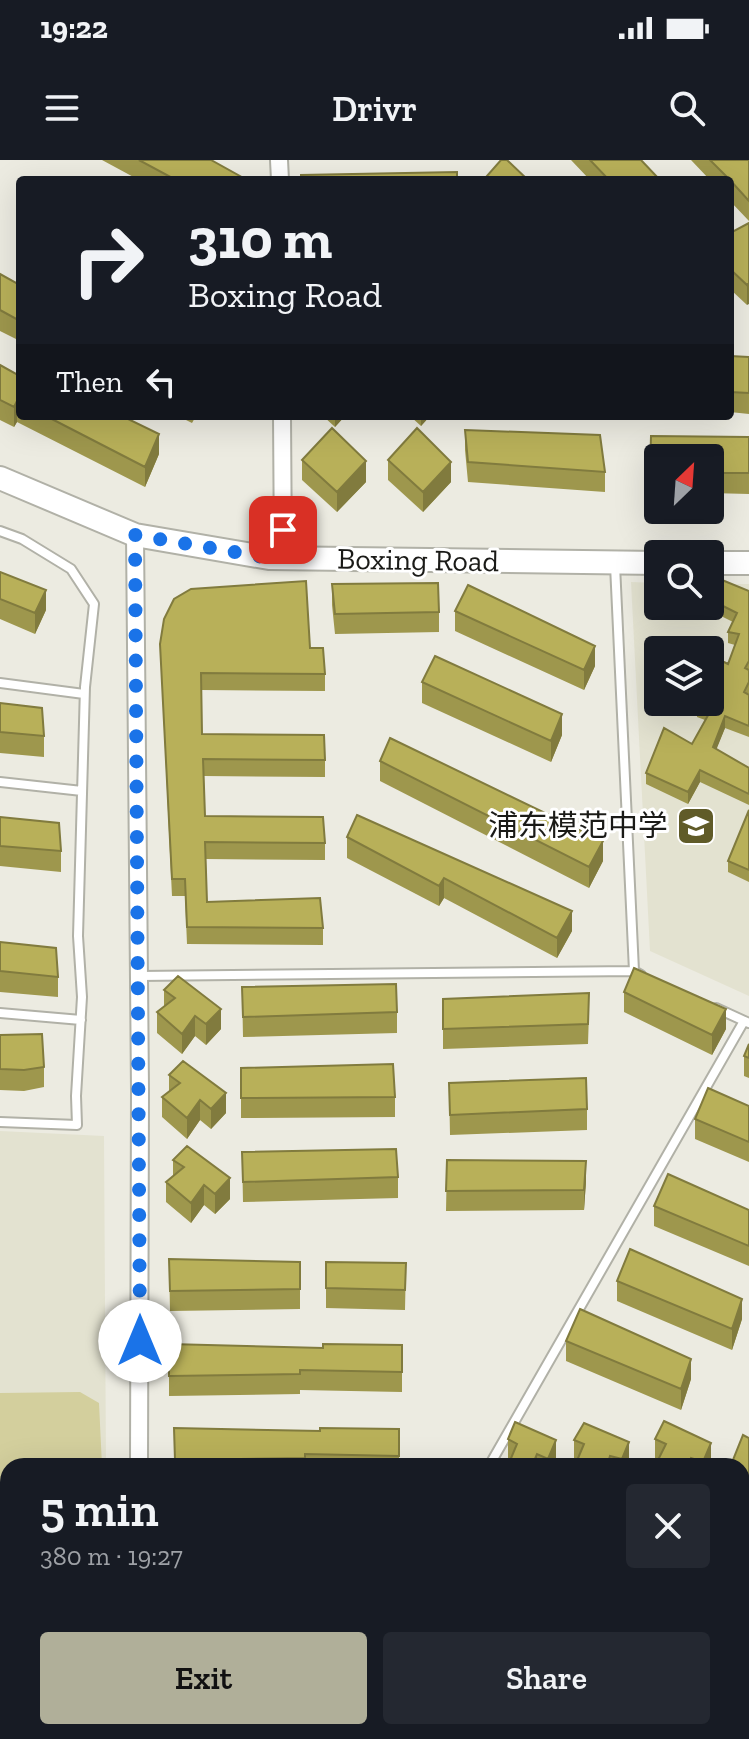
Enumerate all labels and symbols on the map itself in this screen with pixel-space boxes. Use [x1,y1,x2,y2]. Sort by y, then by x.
north arrow [644,444,724,524]
pin [249,496,317,564]
street label: Boxing Road [337,541,500,579]
school or university icon: 浦东模范中学 [675,805,717,847]
place label: 浦东模范中学 [488,808,668,844]
position arrow [98,1299,182,1383]

